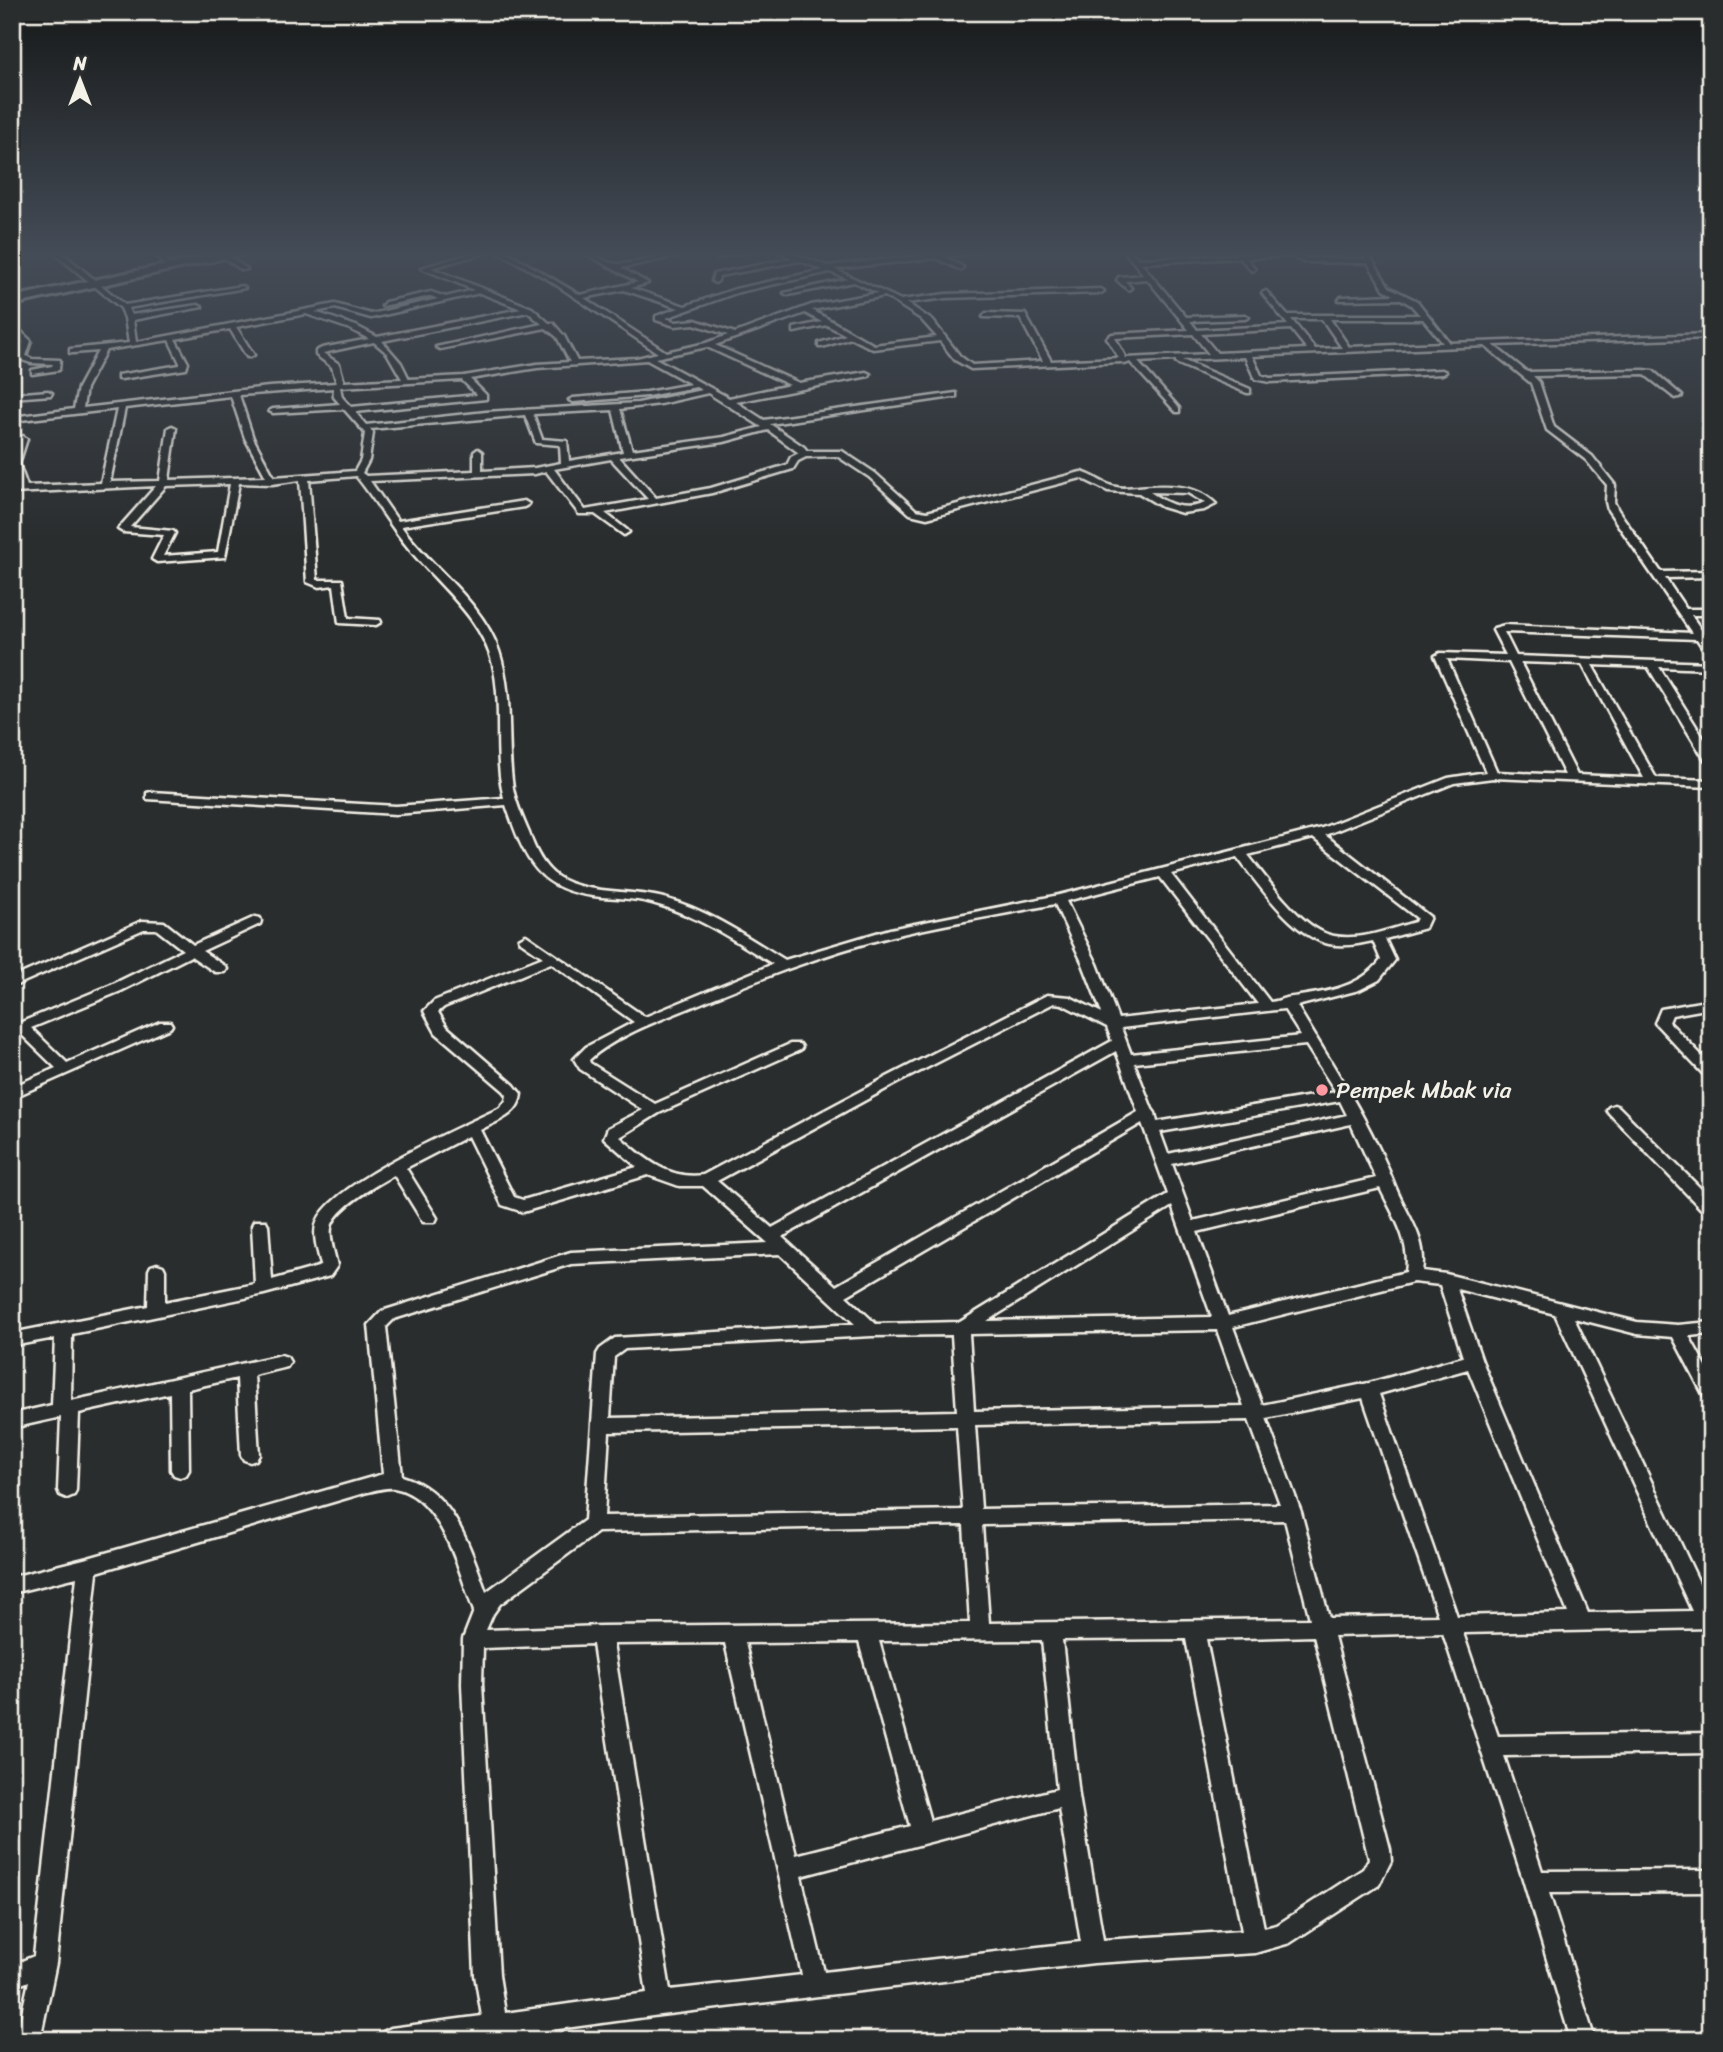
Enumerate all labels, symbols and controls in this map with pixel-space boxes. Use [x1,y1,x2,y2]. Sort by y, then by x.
north arrow [46,46,116,116]
text: N [72,47,87,80]
place label: Pempek Mbak via [1336,1070,1512,1111]
marker: Pempek Mbak via [1314,1082,1330,1098]

